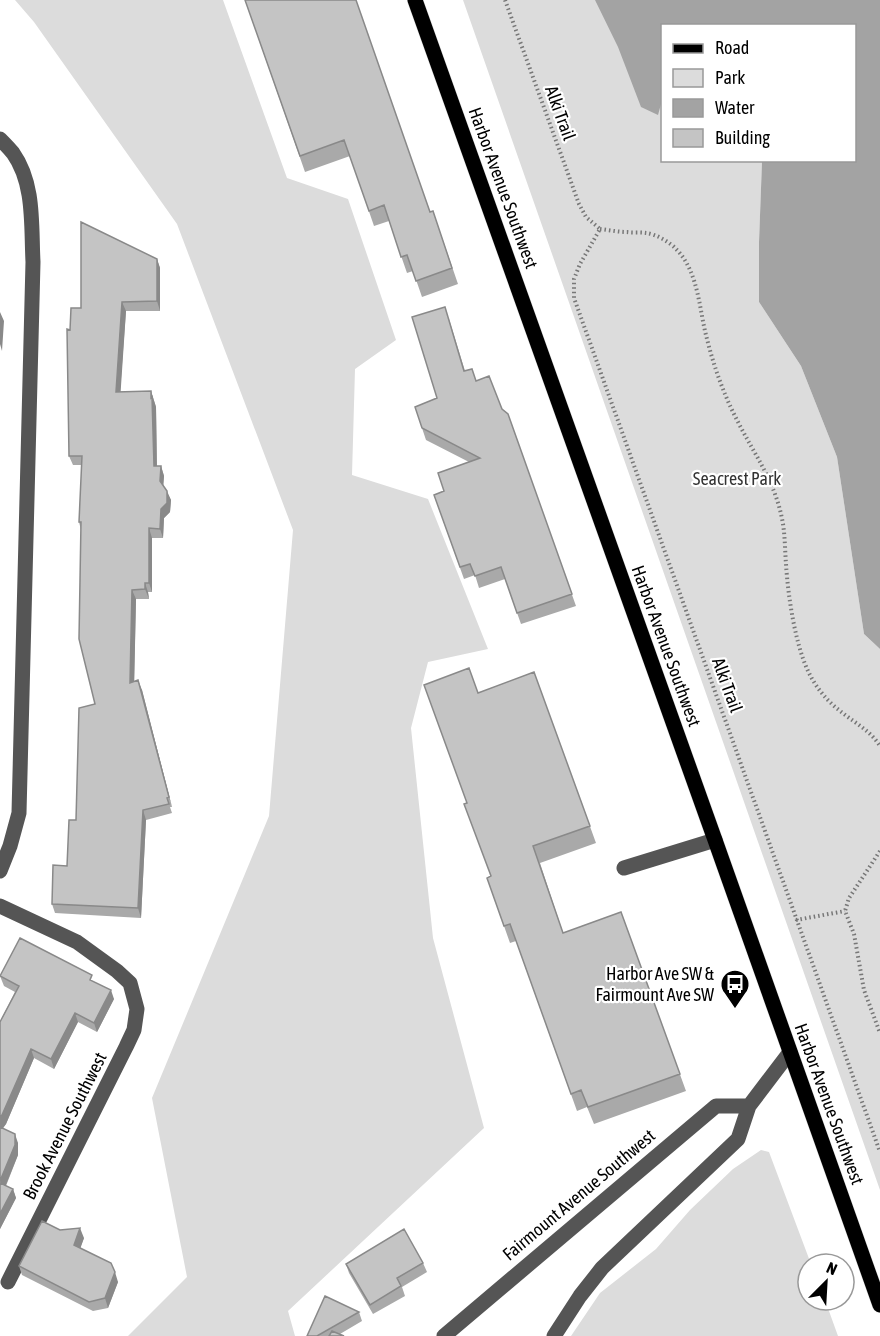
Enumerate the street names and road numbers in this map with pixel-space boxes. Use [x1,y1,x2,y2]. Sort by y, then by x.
street label: Alki Trail [541,83,580,143]
street label: Harbor Avenue Southwest [465,104,542,271]
street label: Harbor Avenue Southwest [628,562,705,729]
street label: Alki Trail [708,655,747,715]
street label: Harbor Avenue Southwest [791,1020,868,1187]
street label: Brook Avenue Southwest [18,1049,111,1203]
street label: Fairmount Avenue Southwest [498,1125,659,1264]

